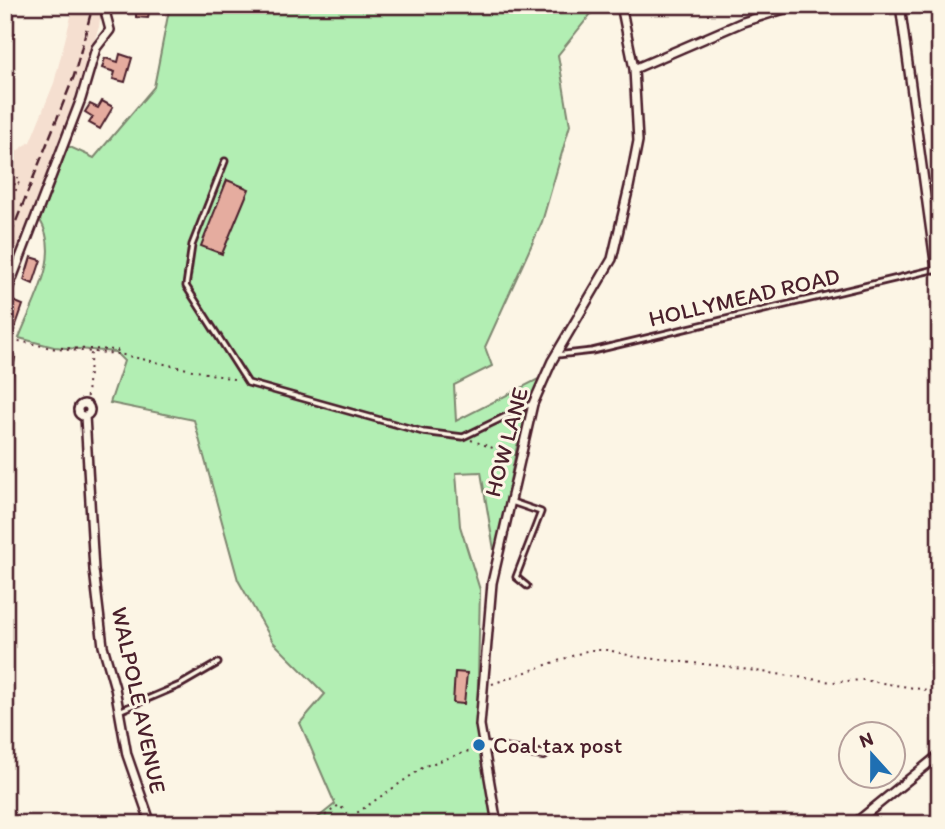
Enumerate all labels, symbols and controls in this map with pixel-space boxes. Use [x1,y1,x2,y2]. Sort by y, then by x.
street label: HOLLYMEAD ROAD [646,261,842,333]
street label: HOW LANE [478,384,534,500]
street label: WALPOLE AVENUE [106,604,172,796]
north arrow [836,720,906,790]
text: N [856,727,876,753]
place label: Coal tax post [493,731,623,759]
marker: Coal tax post [471,737,487,753]

